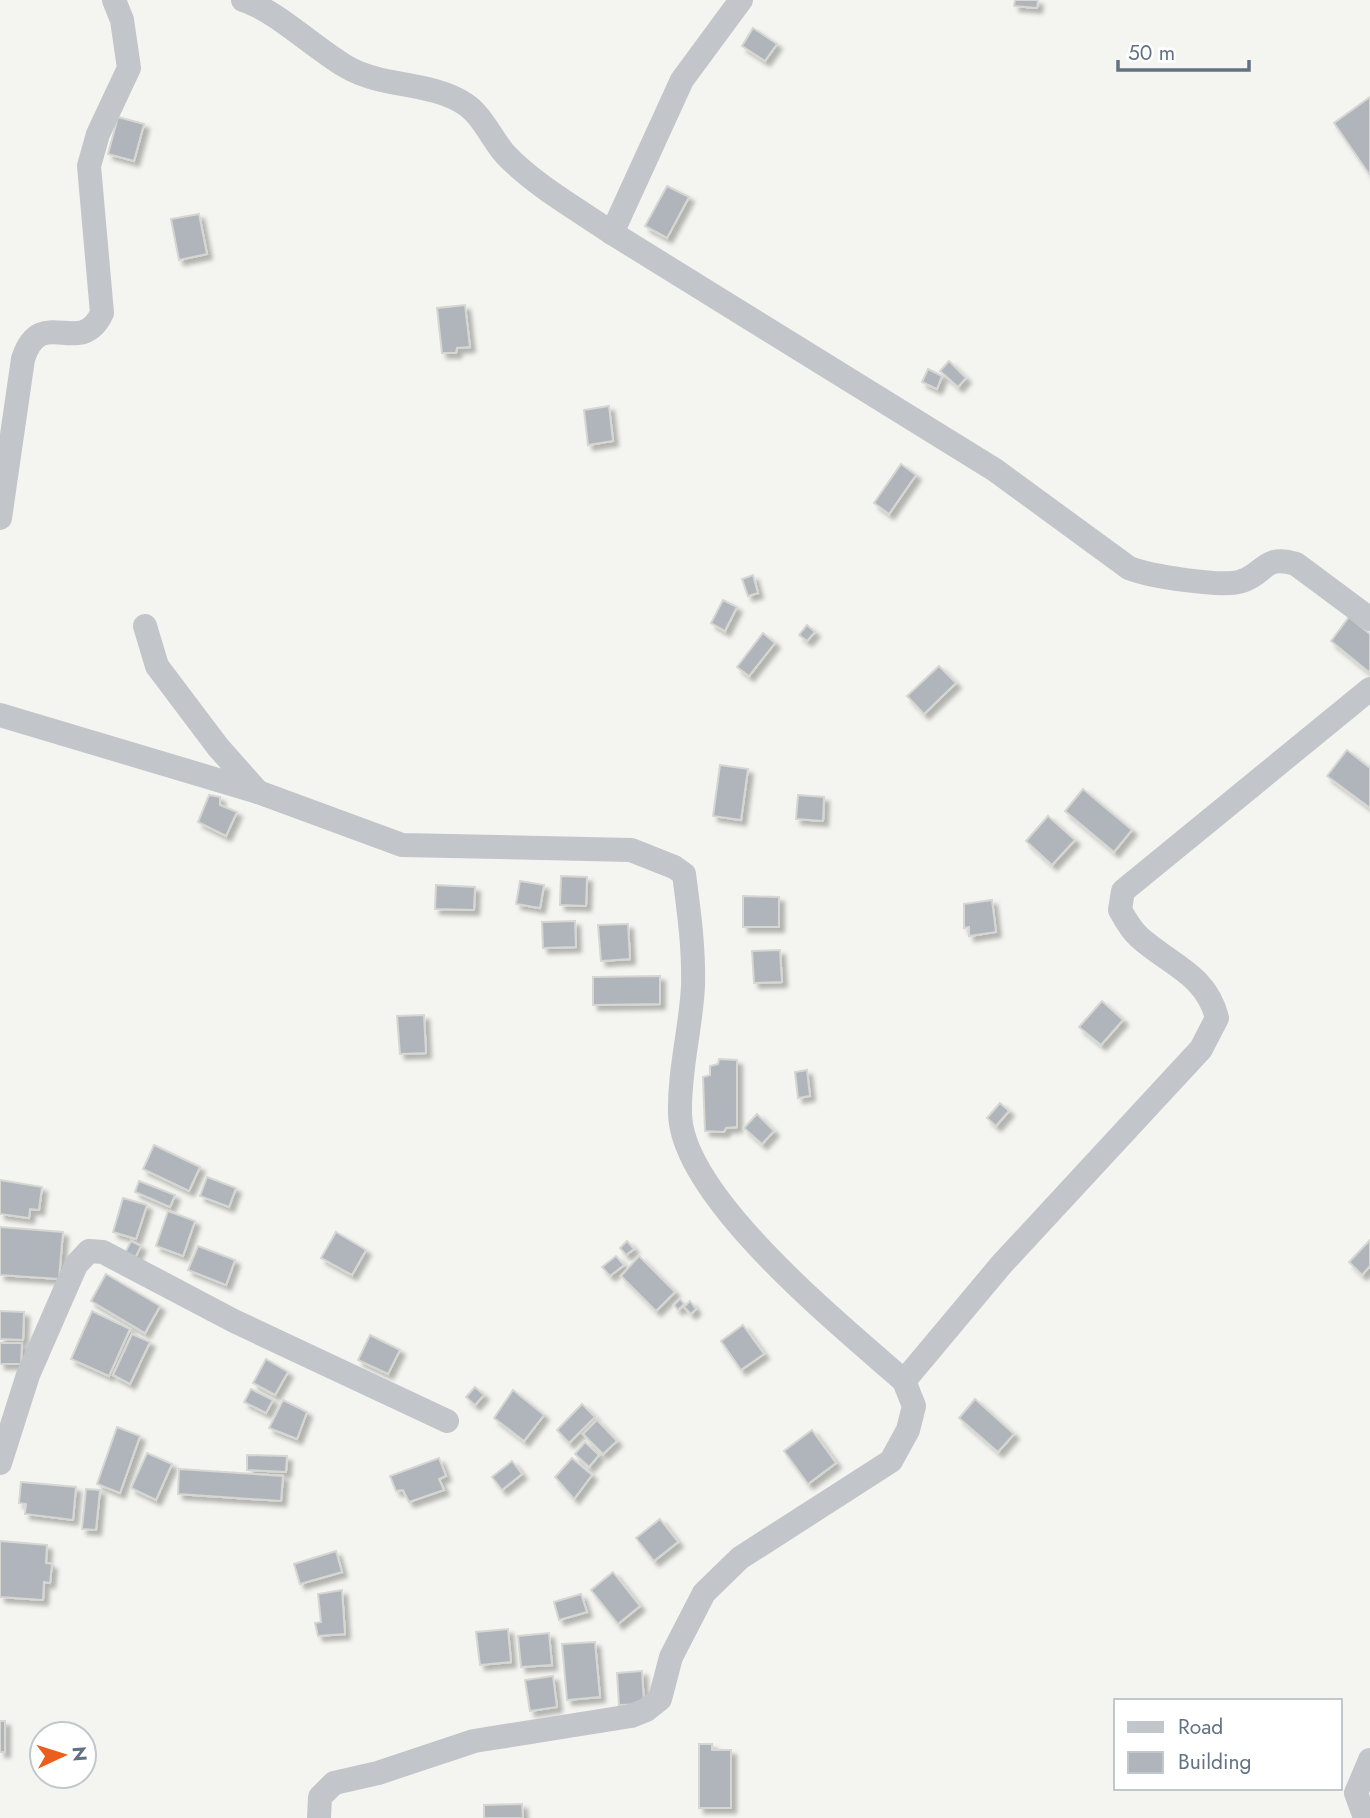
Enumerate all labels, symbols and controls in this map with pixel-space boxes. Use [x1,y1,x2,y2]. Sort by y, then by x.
scale bar [1118,28,1249,72]
text: 50 m [1128,38,1175,68]
legend [1114,1699,1342,1790]
text: Road [1178,1712,1223,1742]
north arrow [28,1720,98,1790]
text: N [65,1745,93,1762]
text: Building [1178,1747,1251,1777]

